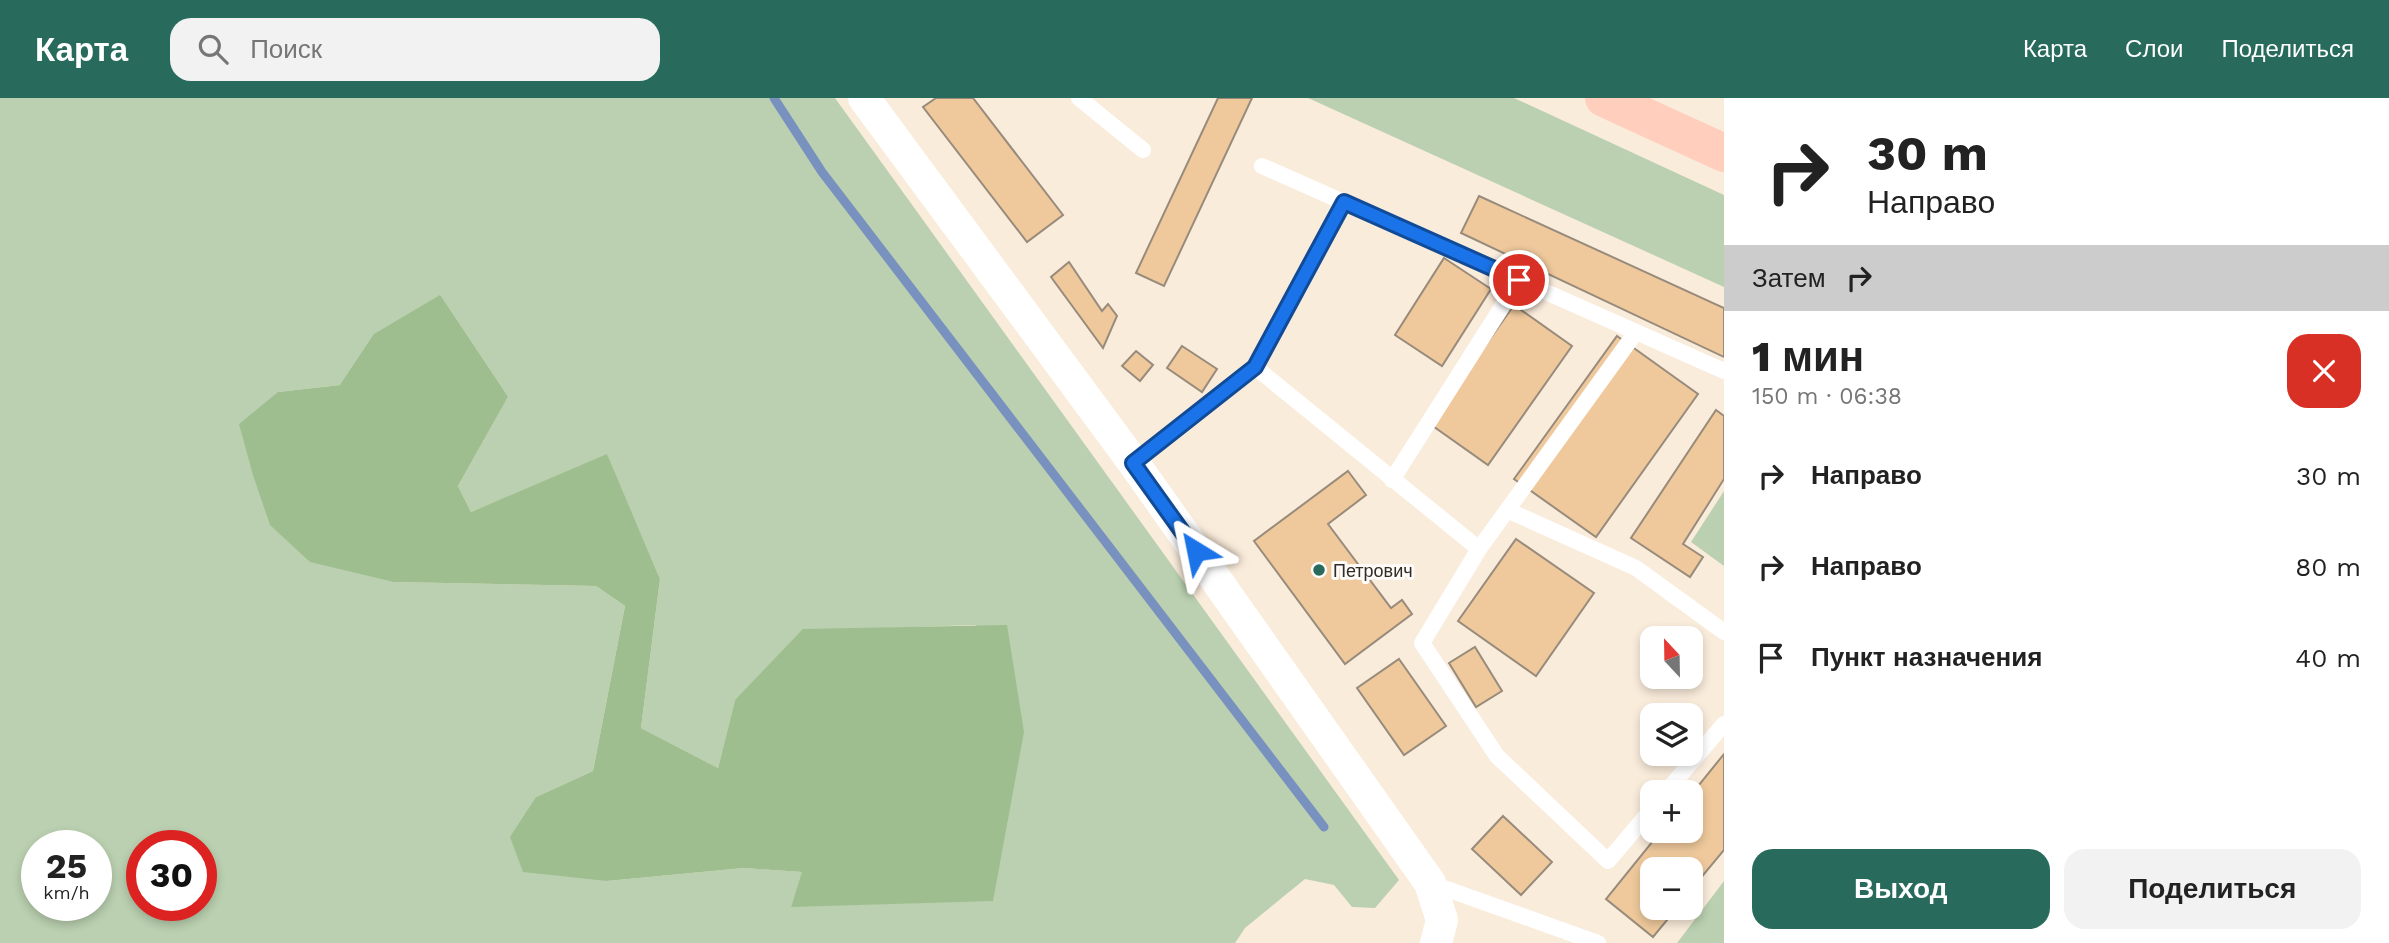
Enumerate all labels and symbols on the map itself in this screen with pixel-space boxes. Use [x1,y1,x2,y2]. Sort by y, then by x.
pin [1489,250,1549,310]
position arrow [1159,514,1233,588]
place label: Петрович [1333,560,1413,581]
marker: Петрович [1311,562,1327,578]
north arrow [1640,626,1703,690]
speed limit sign: 30 [126,830,217,921]

